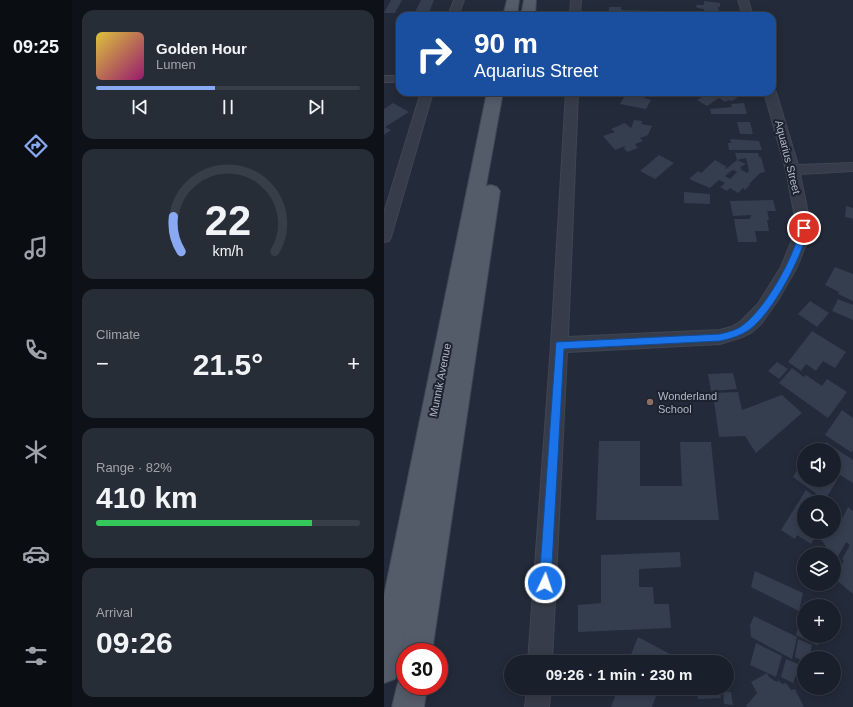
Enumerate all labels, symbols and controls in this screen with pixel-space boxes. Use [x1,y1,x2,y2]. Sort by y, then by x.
icon: right [408,28,460,80]
text: 90 m [474,28,538,59]
text: 09:25 [13,37,59,57]
text: Golden Hour [156,40,247,57]
text: Lumen [156,57,196,72]
text: Aquarius Street [474,61,598,81]
icon: previous [129,96,151,118]
icon: pause [217,96,239,118]
icon: next [305,96,327,118]
street label: Aquarius Street [773,119,803,195]
icon: directions [22,132,50,160]
text: 22 [205,197,251,244]
pin [787,211,821,245]
icon: arrive [793,217,815,239]
icon: music [22,234,50,262]
text: km/h [213,243,244,259]
text: Climate [96,327,140,342]
icon: phone [22,336,50,364]
street label: Munnik Avenue [427,342,453,418]
text: 21.5° [193,348,263,381]
text: − [96,351,109,376]
text: + [347,351,360,376]
place label: Wonderland School [658,390,717,415]
marker: Wonderland School [645,397,655,407]
icon: climate [22,438,50,466]
map controls [797,443,841,695]
button: sound [797,443,841,487]
text: Range · 82% [96,460,172,475]
text: 410 km [96,481,198,514]
button: search [797,495,841,539]
icon: car [22,540,50,568]
button: layers [797,547,841,591]
position arrow [524,562,566,604]
button: + [797,599,841,643]
text: Arrival [96,605,133,620]
text: 09:26 [96,626,173,659]
icon: filters [22,642,50,670]
speed limit sign: 30 [396,643,448,695]
button: − [797,651,841,695]
text: 09:26 · 1 min · 230 m [546,666,692,683]

